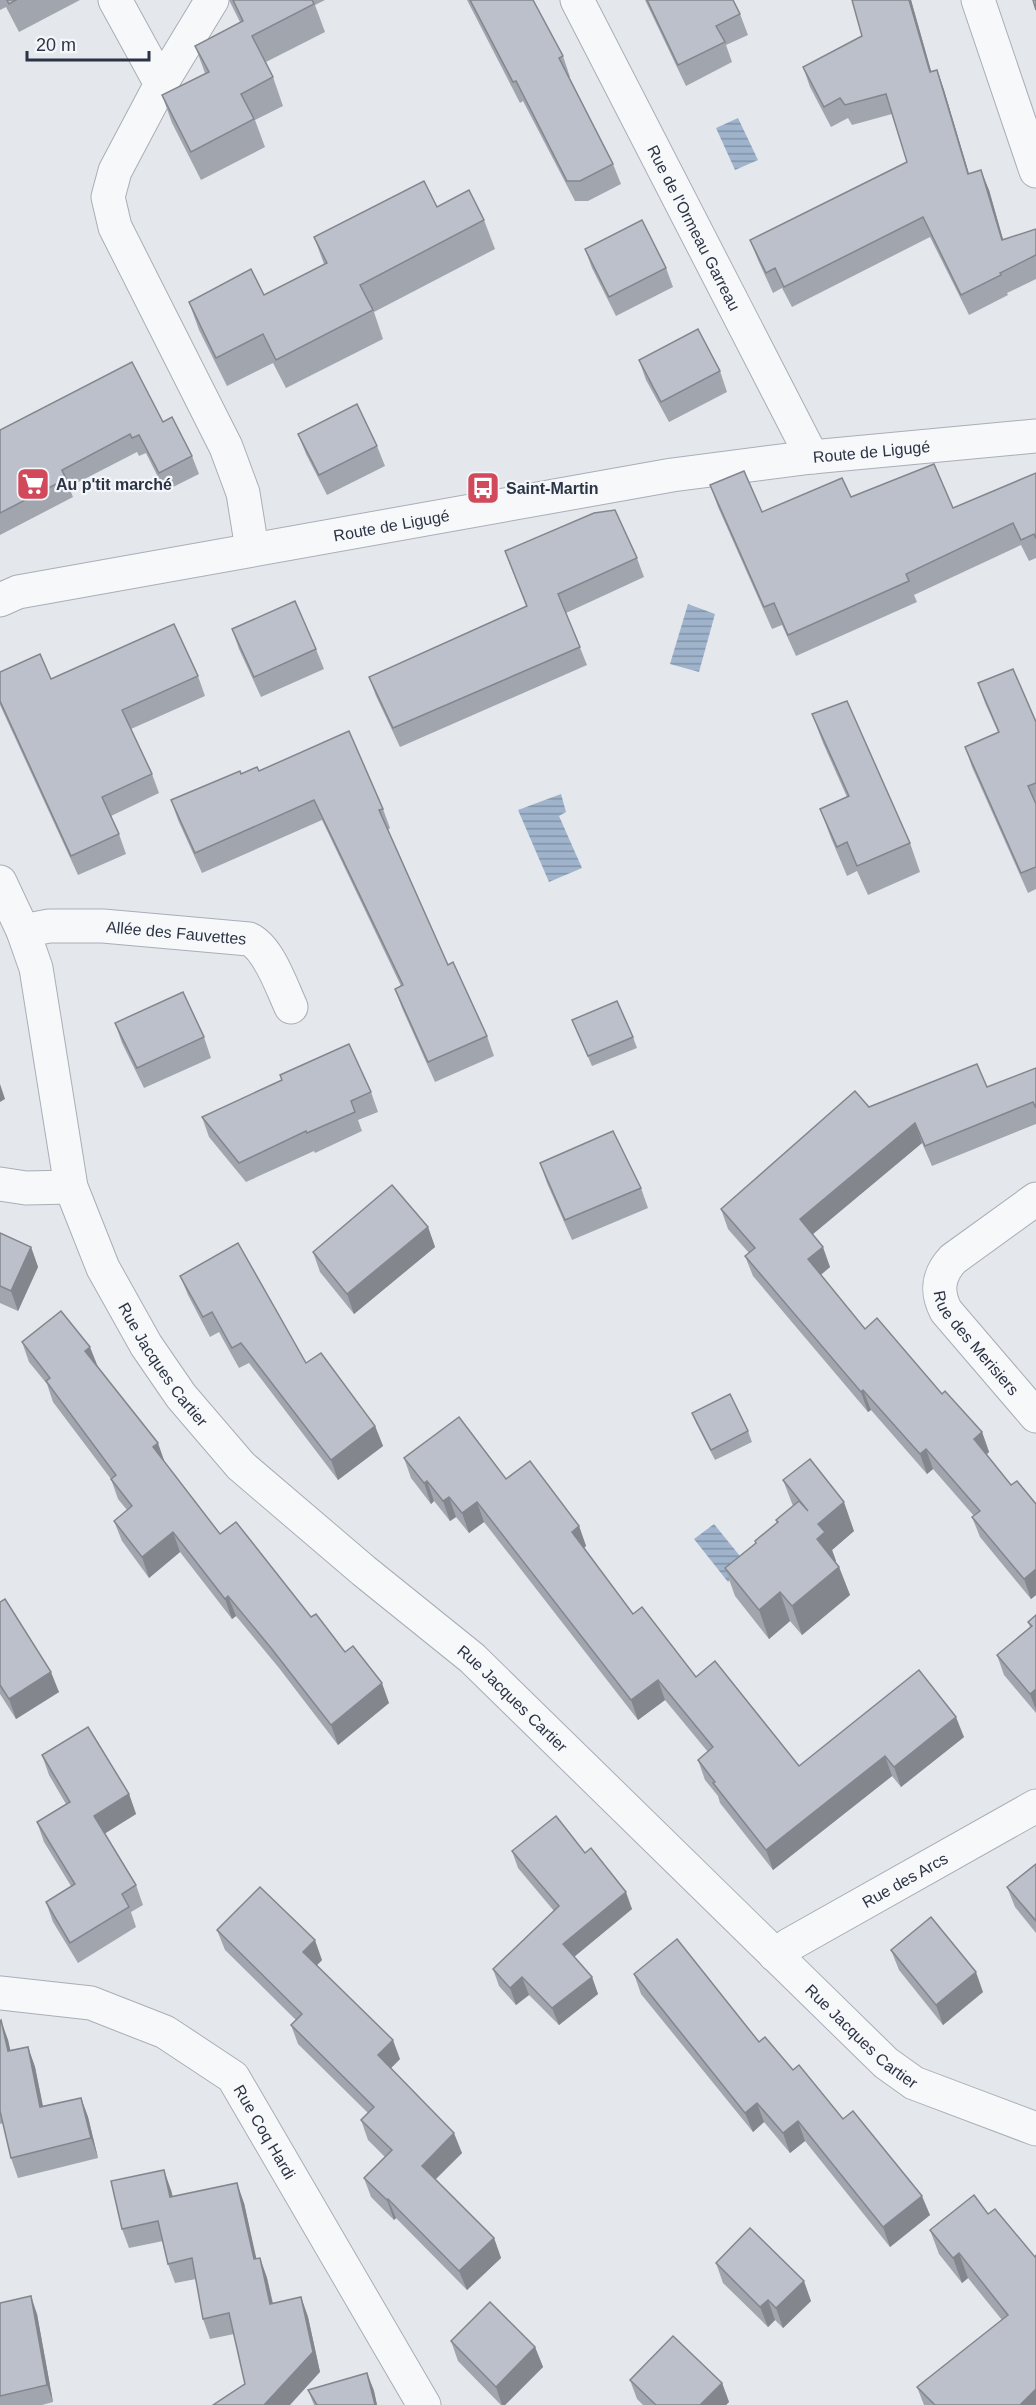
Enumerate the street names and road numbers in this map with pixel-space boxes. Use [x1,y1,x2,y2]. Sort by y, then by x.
street label: Rue de l'Ormeau Garreau [644,142,744,313]
street label: Route de Ligugé [812,437,931,465]
street label: Route de Ligugé [332,506,451,544]
street label: Allée des Fauvettes [105,918,247,947]
street label: Rue des Merisiers [931,1289,1022,1398]
street label: Rue Jacques Cartier [115,1299,212,1430]
street label: Rue Jacques Cartier [454,1641,571,1756]
street label: Rue des Arcs [859,1849,950,1911]
street label: Rue Jacques Cartier [802,1981,922,2092]
street label: Rue Coq Hardi [231,2082,299,2182]

